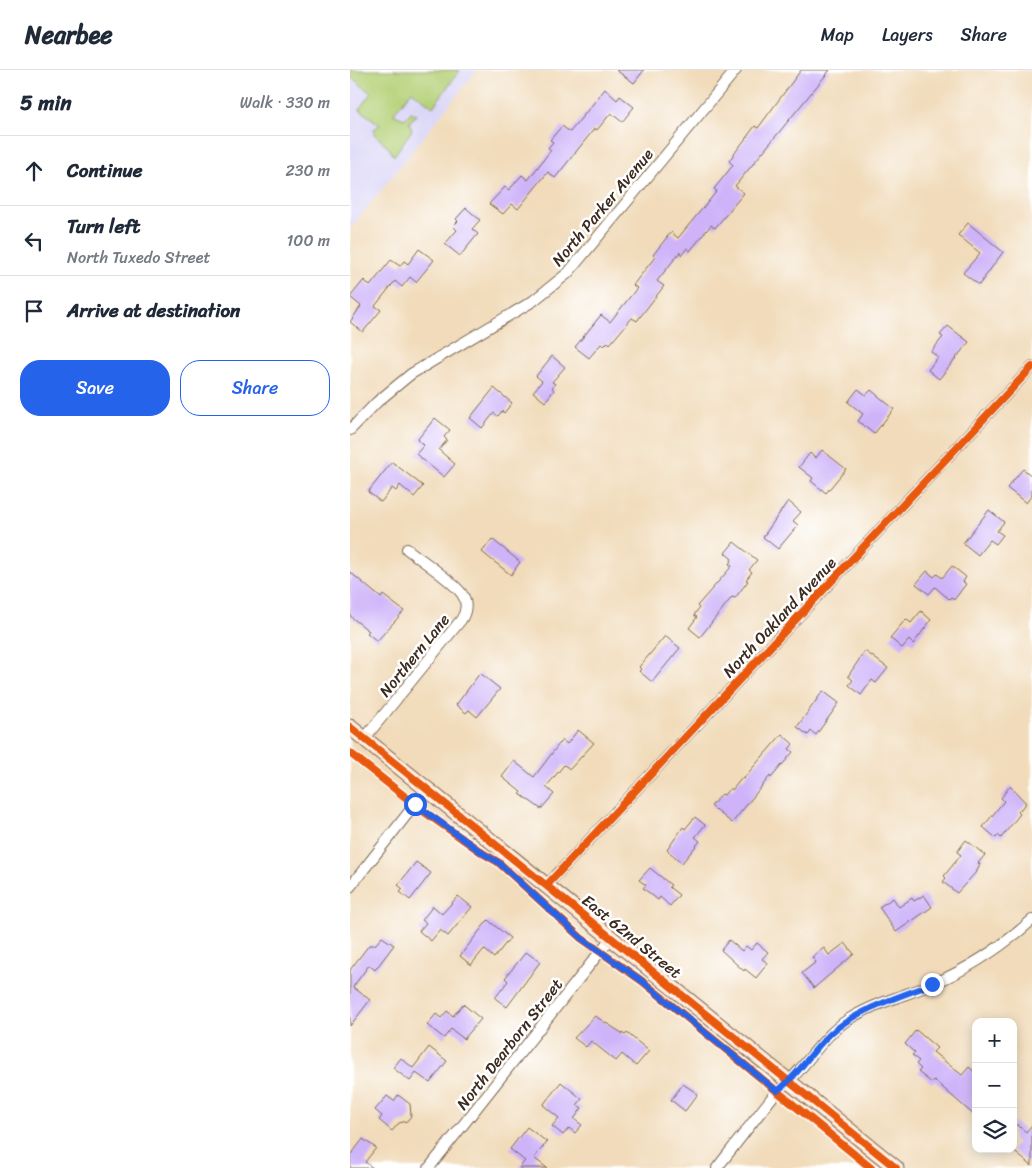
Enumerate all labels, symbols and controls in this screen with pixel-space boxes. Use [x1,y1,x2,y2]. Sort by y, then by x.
text: Nearbee [25,14,113,56]
text: Map [821,19,854,51]
text: Layers [882,19,933,51]
text: Share [961,19,1007,51]
text: 5 min [20,84,72,122]
text: Walk · 330 m [240,88,330,117]
street label: North Parker Avenue [544,141,661,273]
text: Continue [67,154,143,187]
text: 230 m [285,156,330,185]
icon: ahead [20,157,48,185]
text: Turn left [67,210,140,243]
text: 100 m [286,226,330,255]
icon: left [20,227,48,255]
text: North Tuxedo Street [67,243,211,272]
text: Arrive at destination [67,294,240,327]
icon: arrive [20,297,48,325]
button: Save [20,360,170,416]
button: Share [180,360,330,416]
street label: North Oakland Avenue [715,550,844,685]
street label: Northern Lane [371,607,457,704]
route start [404,793,427,816]
street label: East 62nd Street [575,887,688,986]
street label: North Dearborn Street [448,972,570,1117]
route end [921,973,944,996]
map controls [972,1018,1017,1153]
button: + [972,1018,1017,1063]
button: − [972,1063,1017,1108]
button: layers [972,1108,1017,1153]

